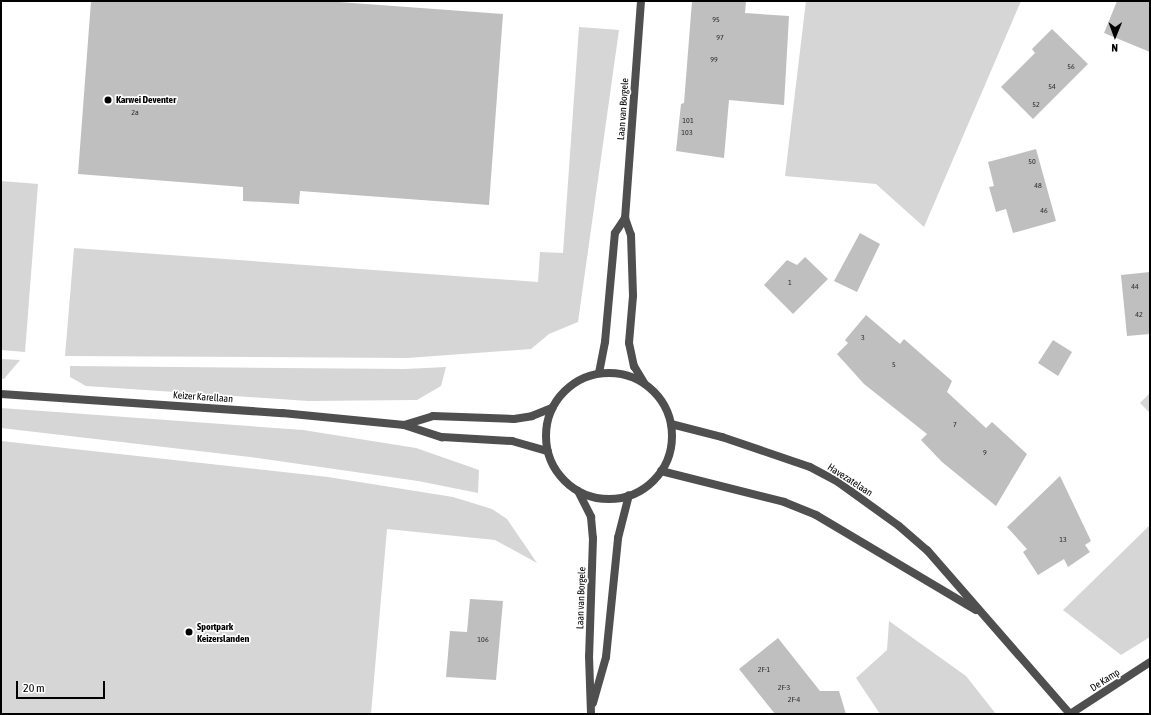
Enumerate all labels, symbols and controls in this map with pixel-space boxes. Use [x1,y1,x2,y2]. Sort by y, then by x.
house number: 95 [712,15,720,25]
north arrow [1095,16,1135,56]
house number: 97 [716,33,724,43]
text: N [1111,42,1118,54]
house number: 99 [710,55,718,65]
house number: 56 [1067,62,1075,72]
street label: Laan van Borgele [615,78,631,140]
house number: 54 [1048,82,1056,92]
place label: Karwei Deventer [116,94,176,106]
marker: Karwei Deventer [103,95,113,105]
house number: 52 [1032,100,1040,110]
house number: 2a [131,108,139,118]
house number: 101 [682,116,694,126]
house number: 103 [681,128,693,138]
house number: 50 [1028,157,1036,167]
house number: 48 [1034,181,1042,191]
house number: 46 [1040,206,1048,216]
house number: 1 [788,278,792,288]
house number: 44 [1131,282,1139,292]
house number: 42 [1135,310,1143,320]
house number: 3 [861,333,865,343]
house number: 5 [892,360,896,370]
street label: Keizer Karellaan [173,389,233,405]
house number: 7 [953,420,957,430]
house number: 9 [983,448,987,458]
street label: Havezatelaan [825,461,875,499]
house number: 13 [1059,535,1067,545]
street label: Laan van Borgele [574,567,588,629]
place label: Sportpark Keizerslanden [197,620,249,644]
marker: Sportpark Keizerslanden [184,627,194,637]
house number: 106 [477,635,489,645]
house number: 2F-1 [758,665,770,675]
street label: De Kamp [1088,666,1122,694]
scale bar [18,673,107,699]
text: 20 m [23,681,45,695]
house number: 2F-3 [778,683,790,693]
house number: 2F-4 [788,695,800,705]

